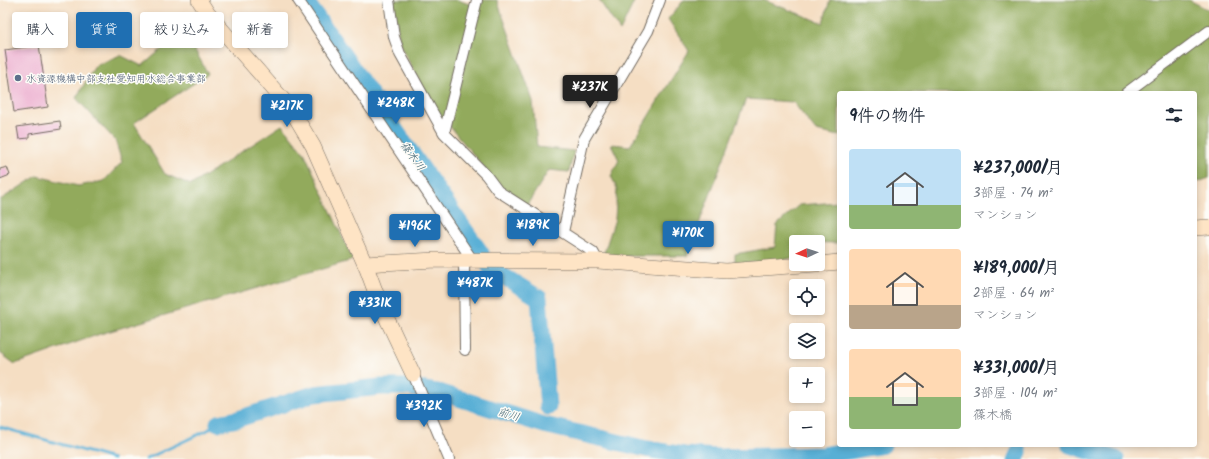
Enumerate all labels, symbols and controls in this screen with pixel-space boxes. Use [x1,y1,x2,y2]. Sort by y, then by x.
chip: 購入 [12,12,68,48]
chip: 賃貸 [76,12,132,48]
chip: 絞り込み [140,12,224,48]
chip: 新着 [232,12,288,48]
place label: 水資源機構中部支社愛知用水総合事業部 [26,71,206,87]
marker: 水資源機構中部支社愛知用水総合事業部 [13,73,23,83]
pin: ¥237K [562,75,618,109]
text: ¥237K [572,77,608,98]
pin: ¥248K [368,91,424,125]
text: ¥248K [377,93,415,114]
pin: ¥217K [259,94,315,128]
text: ¥217K [270,96,304,117]
text: 9件の物件 [849,103,926,130]
icon: filters [1163,104,1185,126]
water label: 篠木川 [395,138,429,175]
text: ¥237,000/月 [973,155,1063,182]
icon: home [881,165,929,213]
text: 3部屋 · 74 m² [973,183,1053,204]
text: マンション [973,205,1037,226]
pin: ¥189K [505,213,561,247]
pin: ¥196K [387,214,443,248]
text: ¥189K [516,215,550,236]
text: ¥196K [398,216,432,237]
pin: ¥170K [660,221,716,255]
text: ¥170K [672,223,704,244]
north arrow [789,235,825,271]
map controls [789,235,825,447]
text: ¥189,000/月 [973,255,1060,282]
icon: home [881,265,929,313]
pin: ¥487K [447,271,503,305]
text: ¥487K [457,273,493,294]
button: locate [789,279,825,315]
text: 2部屋 · 64 m² [973,283,1054,304]
pin: ¥331K [347,291,403,325]
text: ¥331K [358,293,392,314]
text: マンション [973,305,1037,326]
button: layers [789,323,825,359]
text: ¥331,000/月 [973,355,1060,382]
icon: home [881,365,929,413]
button: + [789,367,825,403]
text: 3部屋 · 104 m² [973,383,1057,404]
pin: ¥392K [396,394,452,428]
text: ¥392K [405,396,443,417]
water label: 前川 [496,403,522,427]
text: 篠木橋 [973,405,1012,426]
button: − [789,411,825,447]

